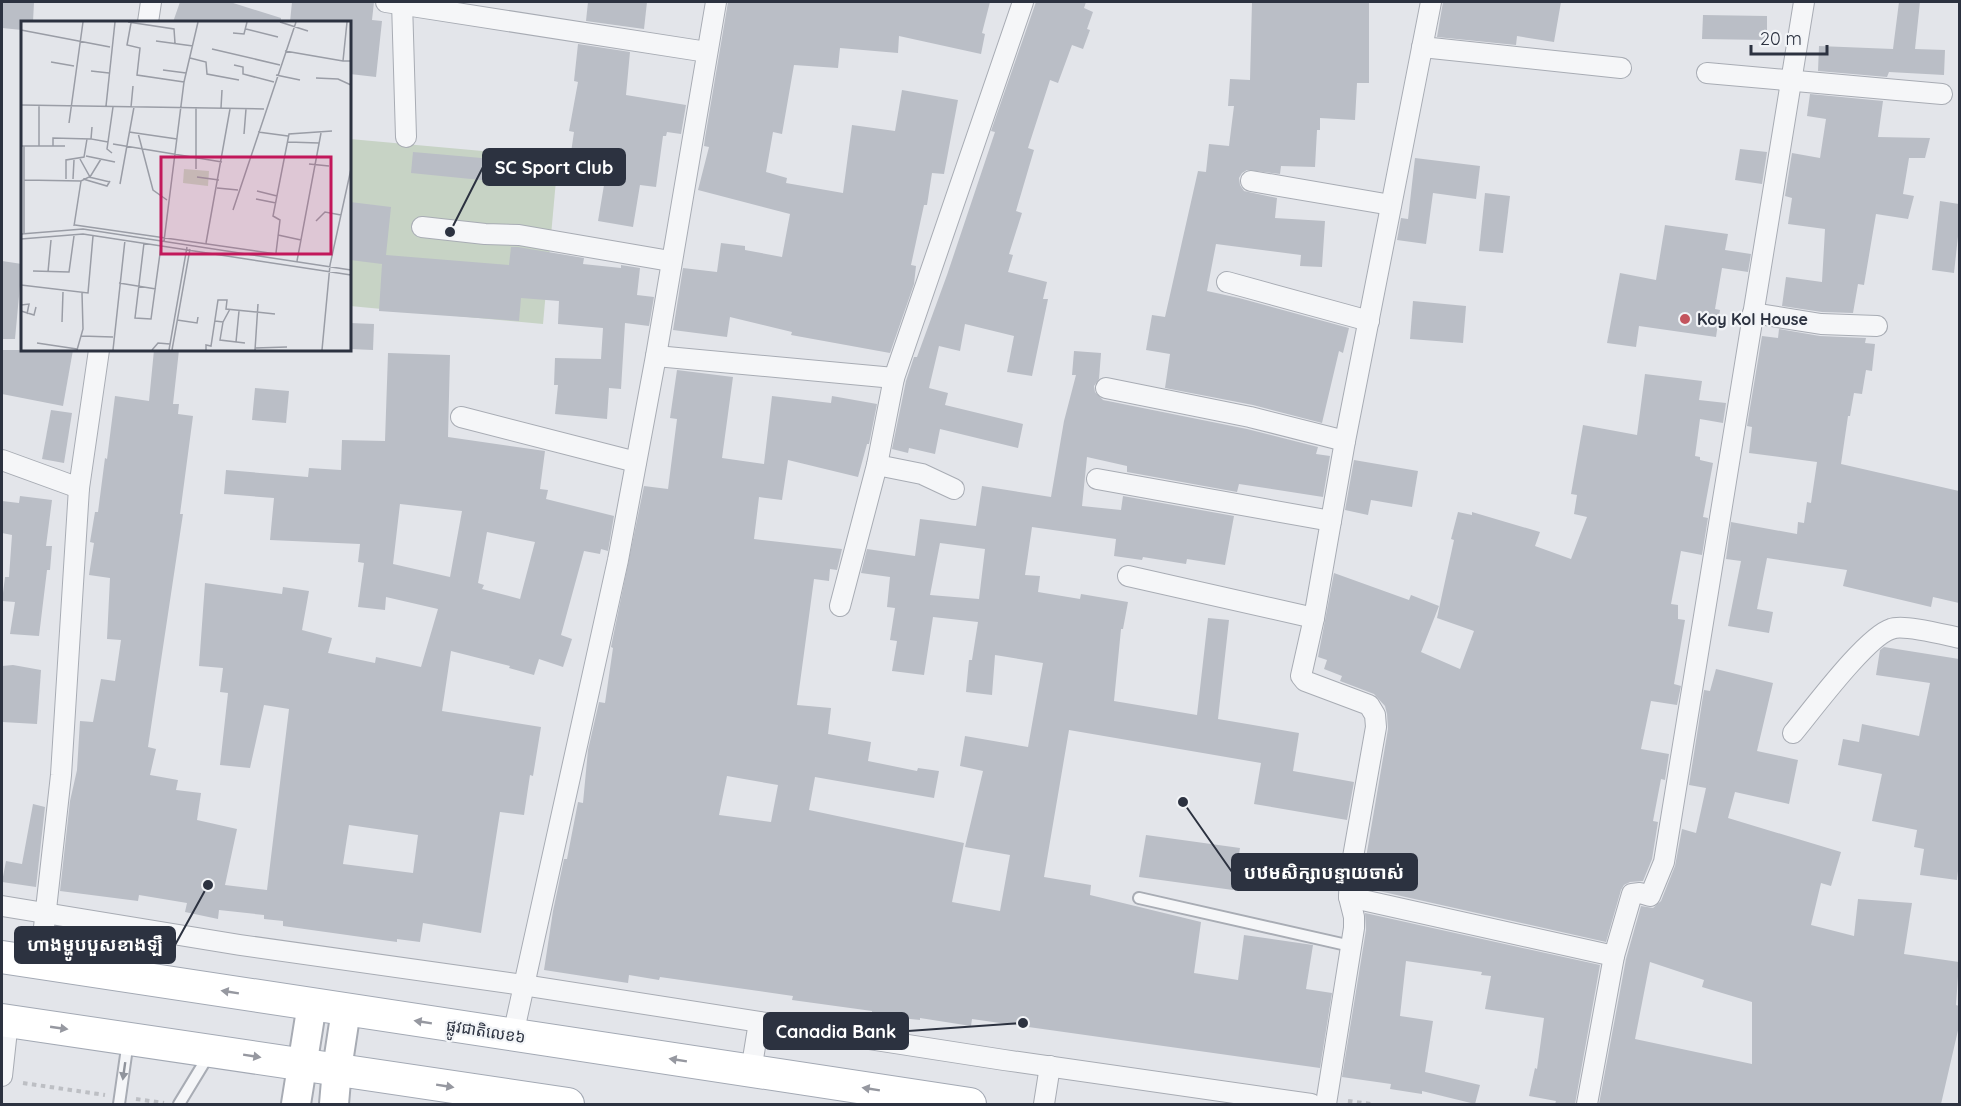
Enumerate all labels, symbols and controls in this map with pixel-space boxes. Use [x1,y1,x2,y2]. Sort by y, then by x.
scale bar [1751,18,1828,56]
inset map [21,21,351,351]
text: 20 m [1760,27,1802,50]
callout: SC Sport Club [483,149,625,185]
text: SC Sport Club [495,156,613,179]
place label: Koy Kol House [1697,309,1808,329]
marker: Koy Kol House [1678,312,1692,326]
callout: បឋមសិក្សាបន្ទាយចាស់ [1232,854,1417,890]
text: បឋមសិក្សាបន្ទាយចាស់ [1244,861,1404,884]
callout: ហាងម្ហូបបួសខាងឡឹ [15,927,175,963]
text: ហាងម្ហូបបួសខាងឡឹ [27,933,163,961]
one-way arrow [220,987,239,996]
callout: Canadia Bank [764,1013,908,1049]
street label: ផ្លូវជាតិលេខ៦ [444,1015,527,1052]
one-way arrow [413,1017,432,1026]
text: Canadia Bank [776,1020,896,1043]
one-way arrow [50,1023,69,1033]
one-way arrow [243,1052,262,1061]
one-way arrow [668,1056,687,1065]
one-way arrow [119,1062,128,1081]
one-way arrow [436,1081,455,1090]
one-way arrow [861,1085,880,1094]

